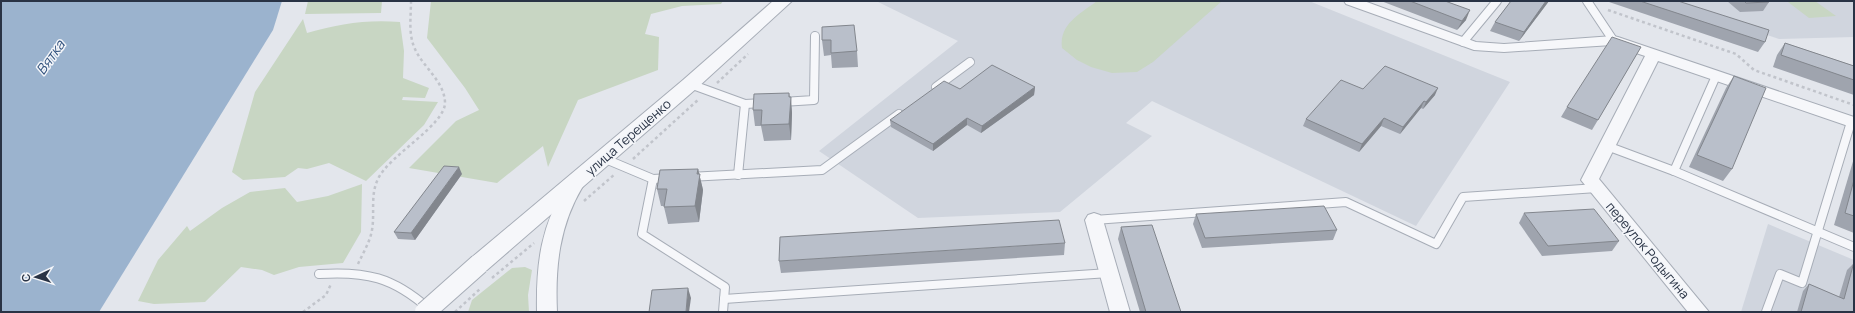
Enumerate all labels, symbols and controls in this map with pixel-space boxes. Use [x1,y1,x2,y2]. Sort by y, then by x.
water label: Вятка [31,35,69,78]
street label: улица Терещенко [581,94,675,179]
street label: переулок Родыгина [1602,198,1694,302]
north arrow [16,257,56,297]
text: С [18,273,33,282]

